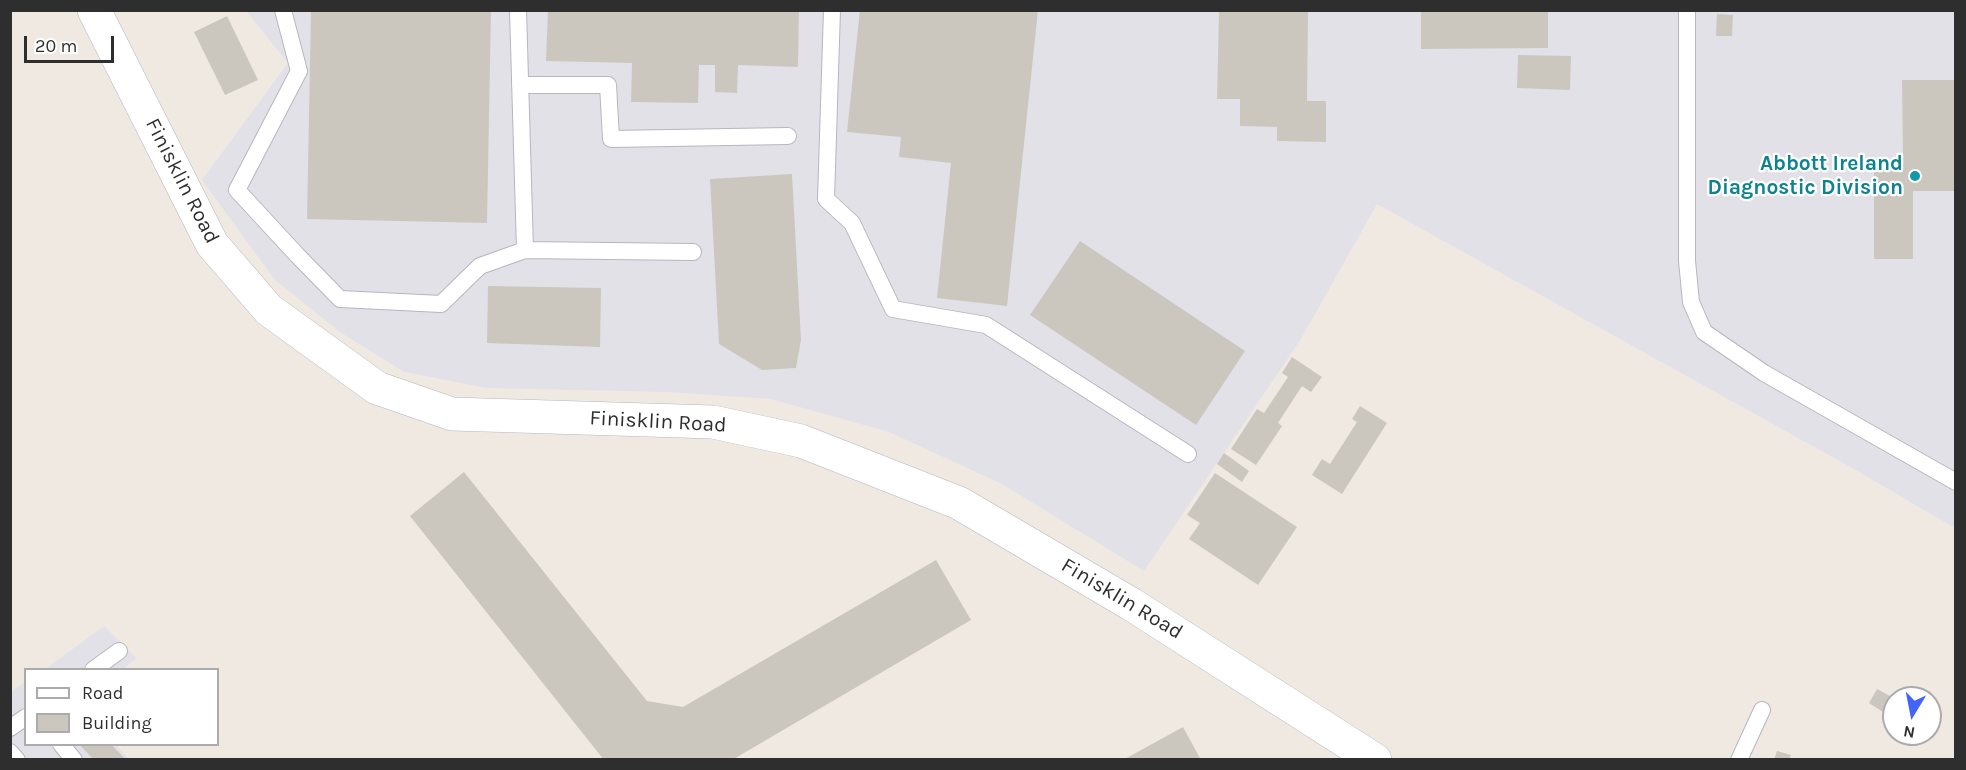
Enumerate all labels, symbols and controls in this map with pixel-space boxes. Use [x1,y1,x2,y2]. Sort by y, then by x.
scale bar [27,24,117,62]
text: 20 m [35,35,77,57]
street label: Finisklin Road [140,114,224,248]
place label: Abbott Ireland Diagnostic Division [1708,151,1903,201]
marker: Abbott Ireland Diagnostic Division [1908,169,1922,183]
street label: Finisklin Road [589,406,727,438]
street label: Finisklin Road [1057,553,1187,645]
legend [24,668,219,746]
text: Road [82,682,123,704]
north arrow [1882,686,1942,746]
text: Building [82,712,152,734]
text: N [1902,722,1916,743]

